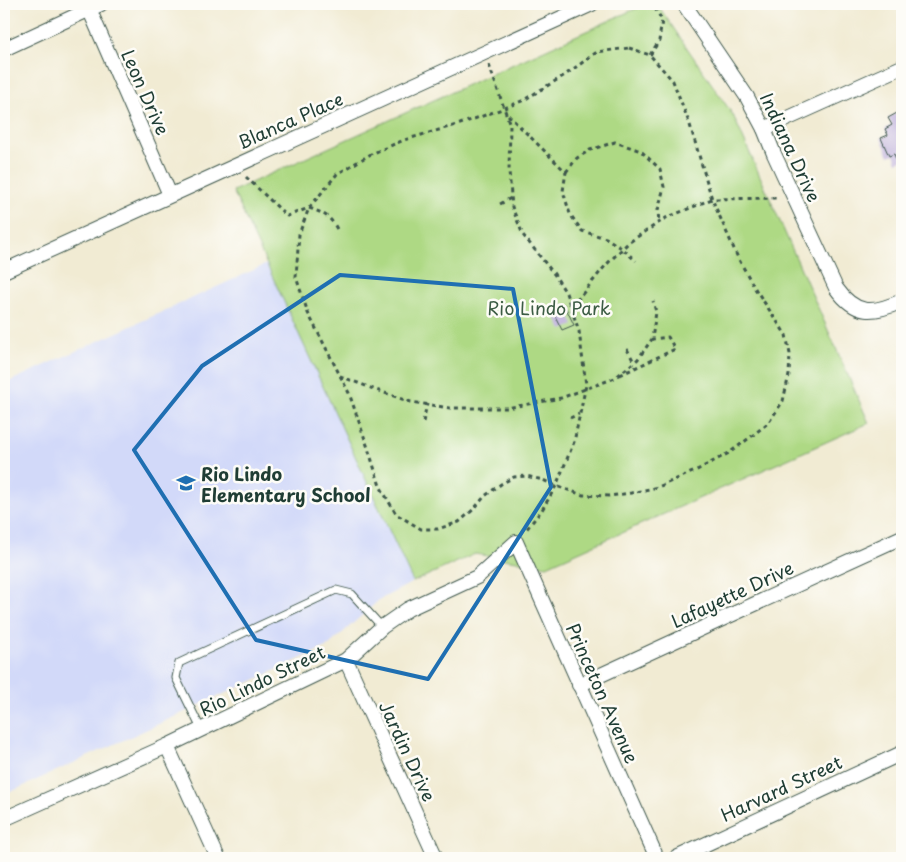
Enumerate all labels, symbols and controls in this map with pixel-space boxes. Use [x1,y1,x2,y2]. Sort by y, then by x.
street label: Leon Drive [115,45,177,139]
street label: Blanca Place [233,85,347,155]
street label: Indiana Drive [754,88,828,206]
park label: Rio Lindo Park [487,294,611,321]
place label: Rio Lindo Elementary School [201,460,371,508]
school or university icon: Rio Lindo Elementary School [175,472,197,494]
street label: Lafayette Drive [666,554,798,634]
street label: Princeton Avenue [560,619,646,767]
street label: Rio Lindo Street [194,638,330,722]
street label: Jardin Drive [373,696,443,806]
street label: Harvard Street [716,748,846,828]

